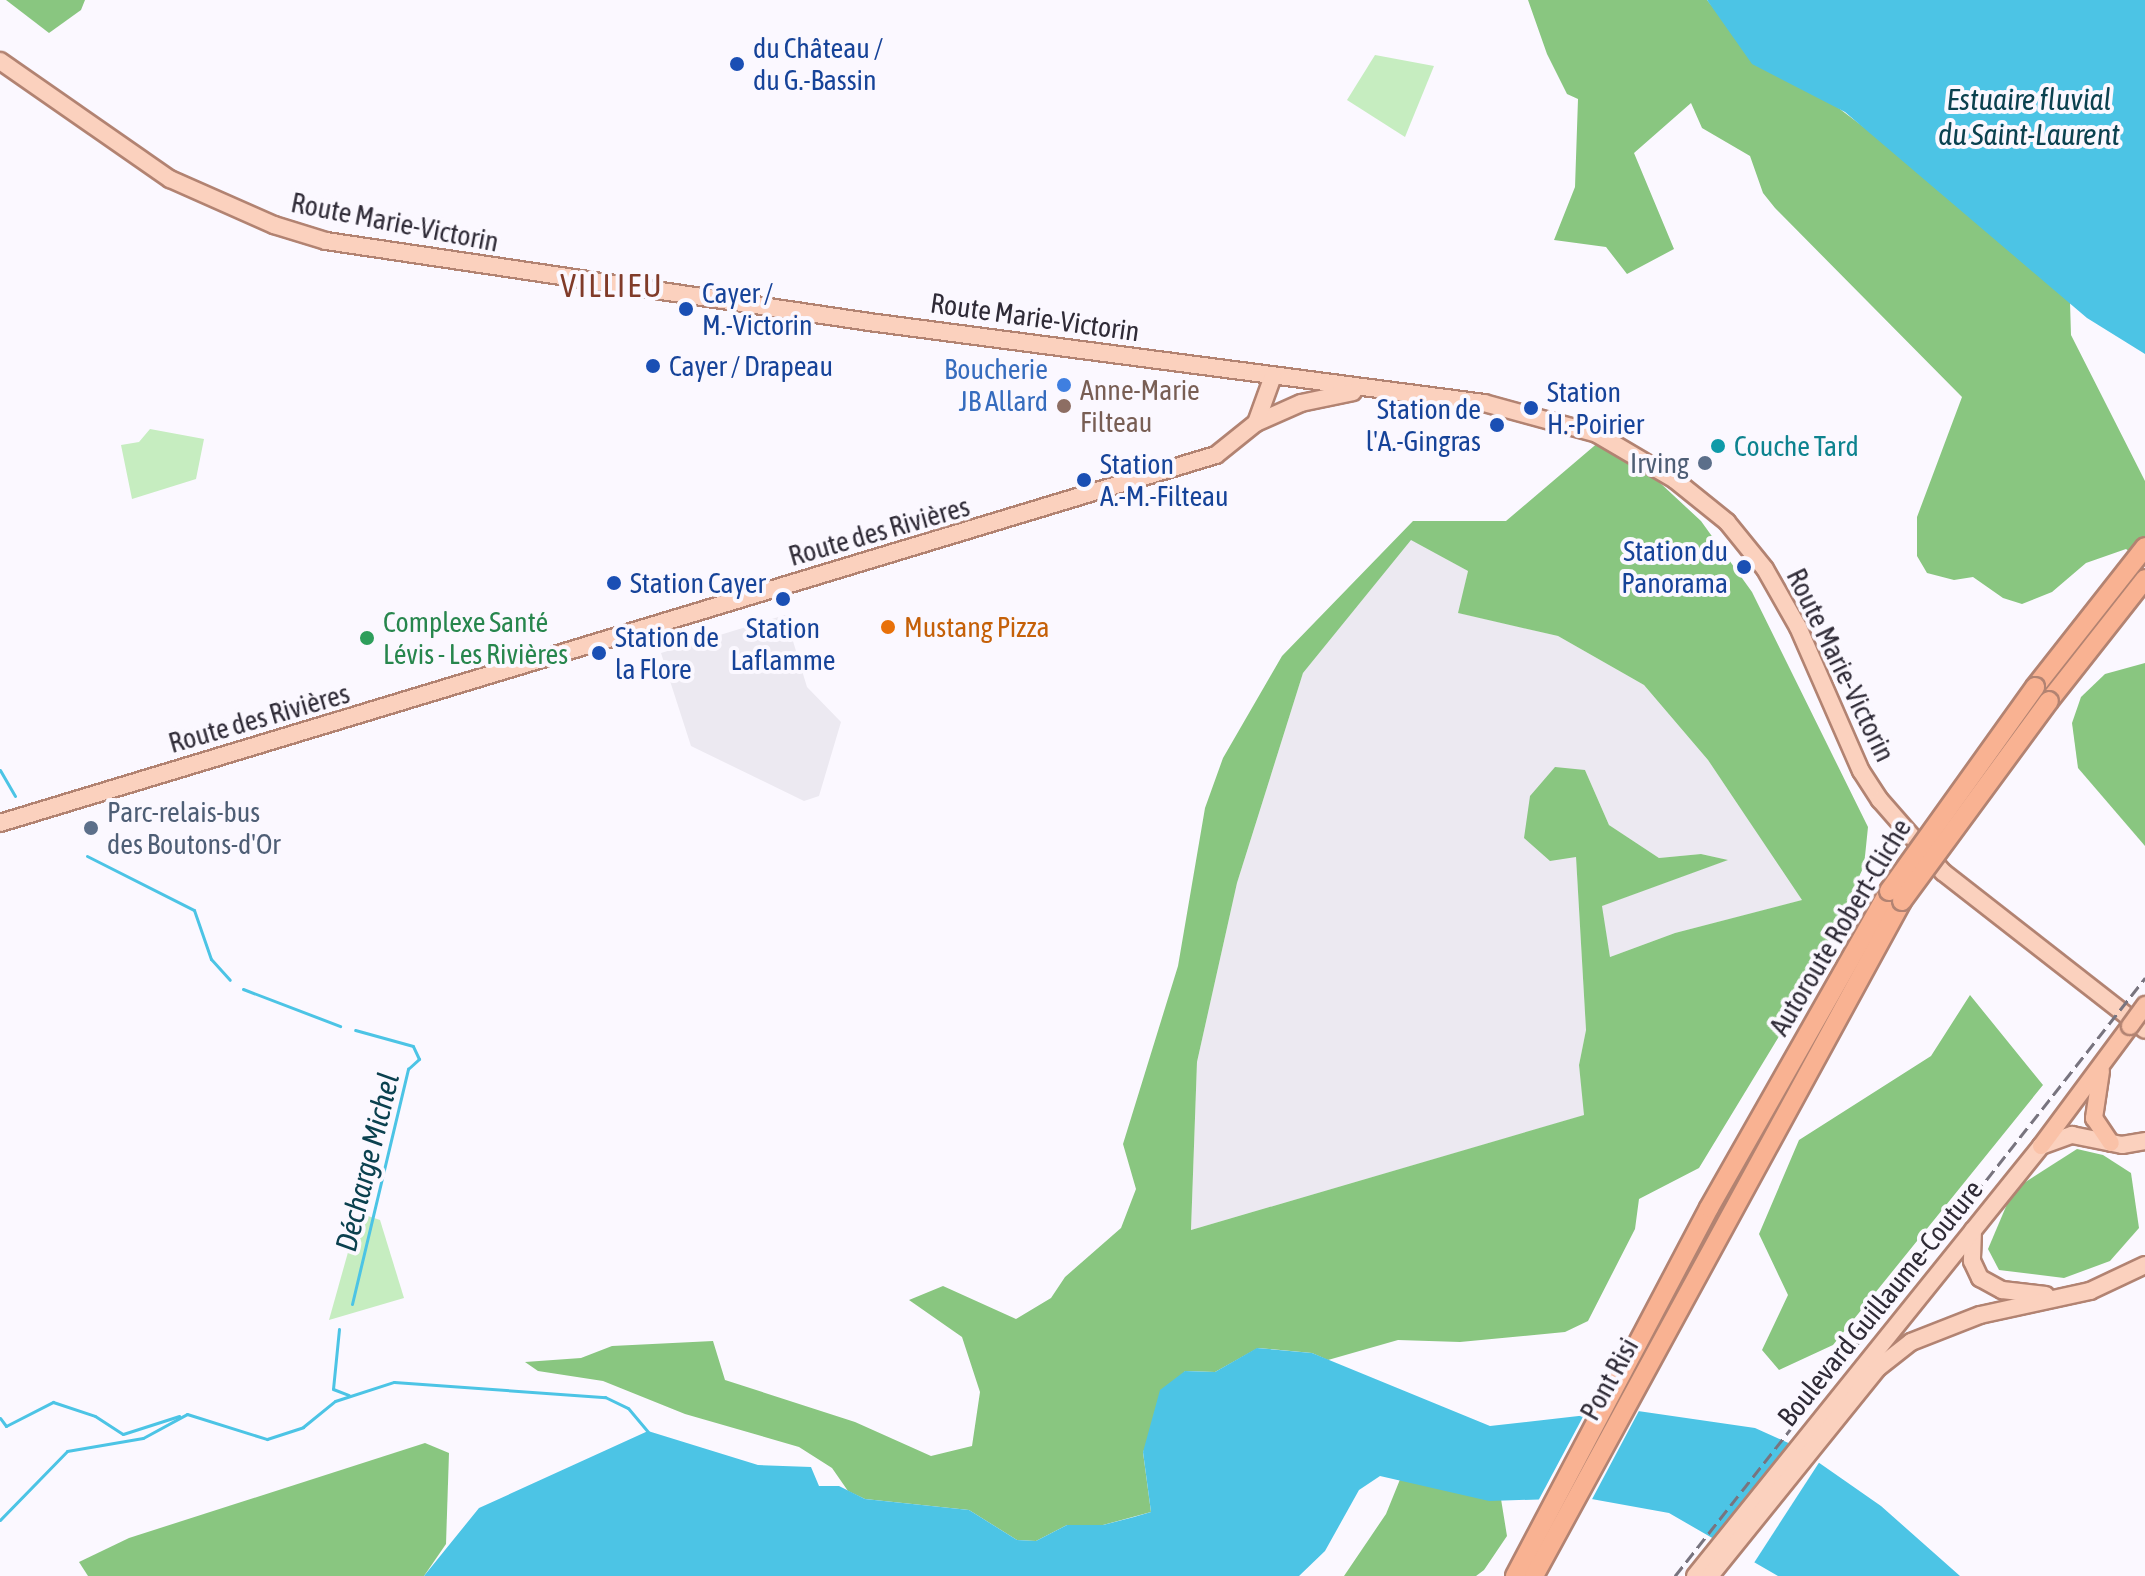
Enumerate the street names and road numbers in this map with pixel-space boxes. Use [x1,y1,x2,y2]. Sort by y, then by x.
street label: Route Marie-Victorin [288,185,502,259]
street label: Route Marie-Victorin [928,286,1142,348]
street label: Route des Rivières [785,489,973,573]
street label: Route Marie-Victorin [1780,563,1902,767]
street label: Route des Rivières [165,676,353,760]
street label: Autoroute Robert-Cliche [1762,813,1918,1041]
street label: Boulevard Guillaume-Couture [1770,1173,1990,1433]
street label: Pont Risi [1573,1332,1645,1426]

